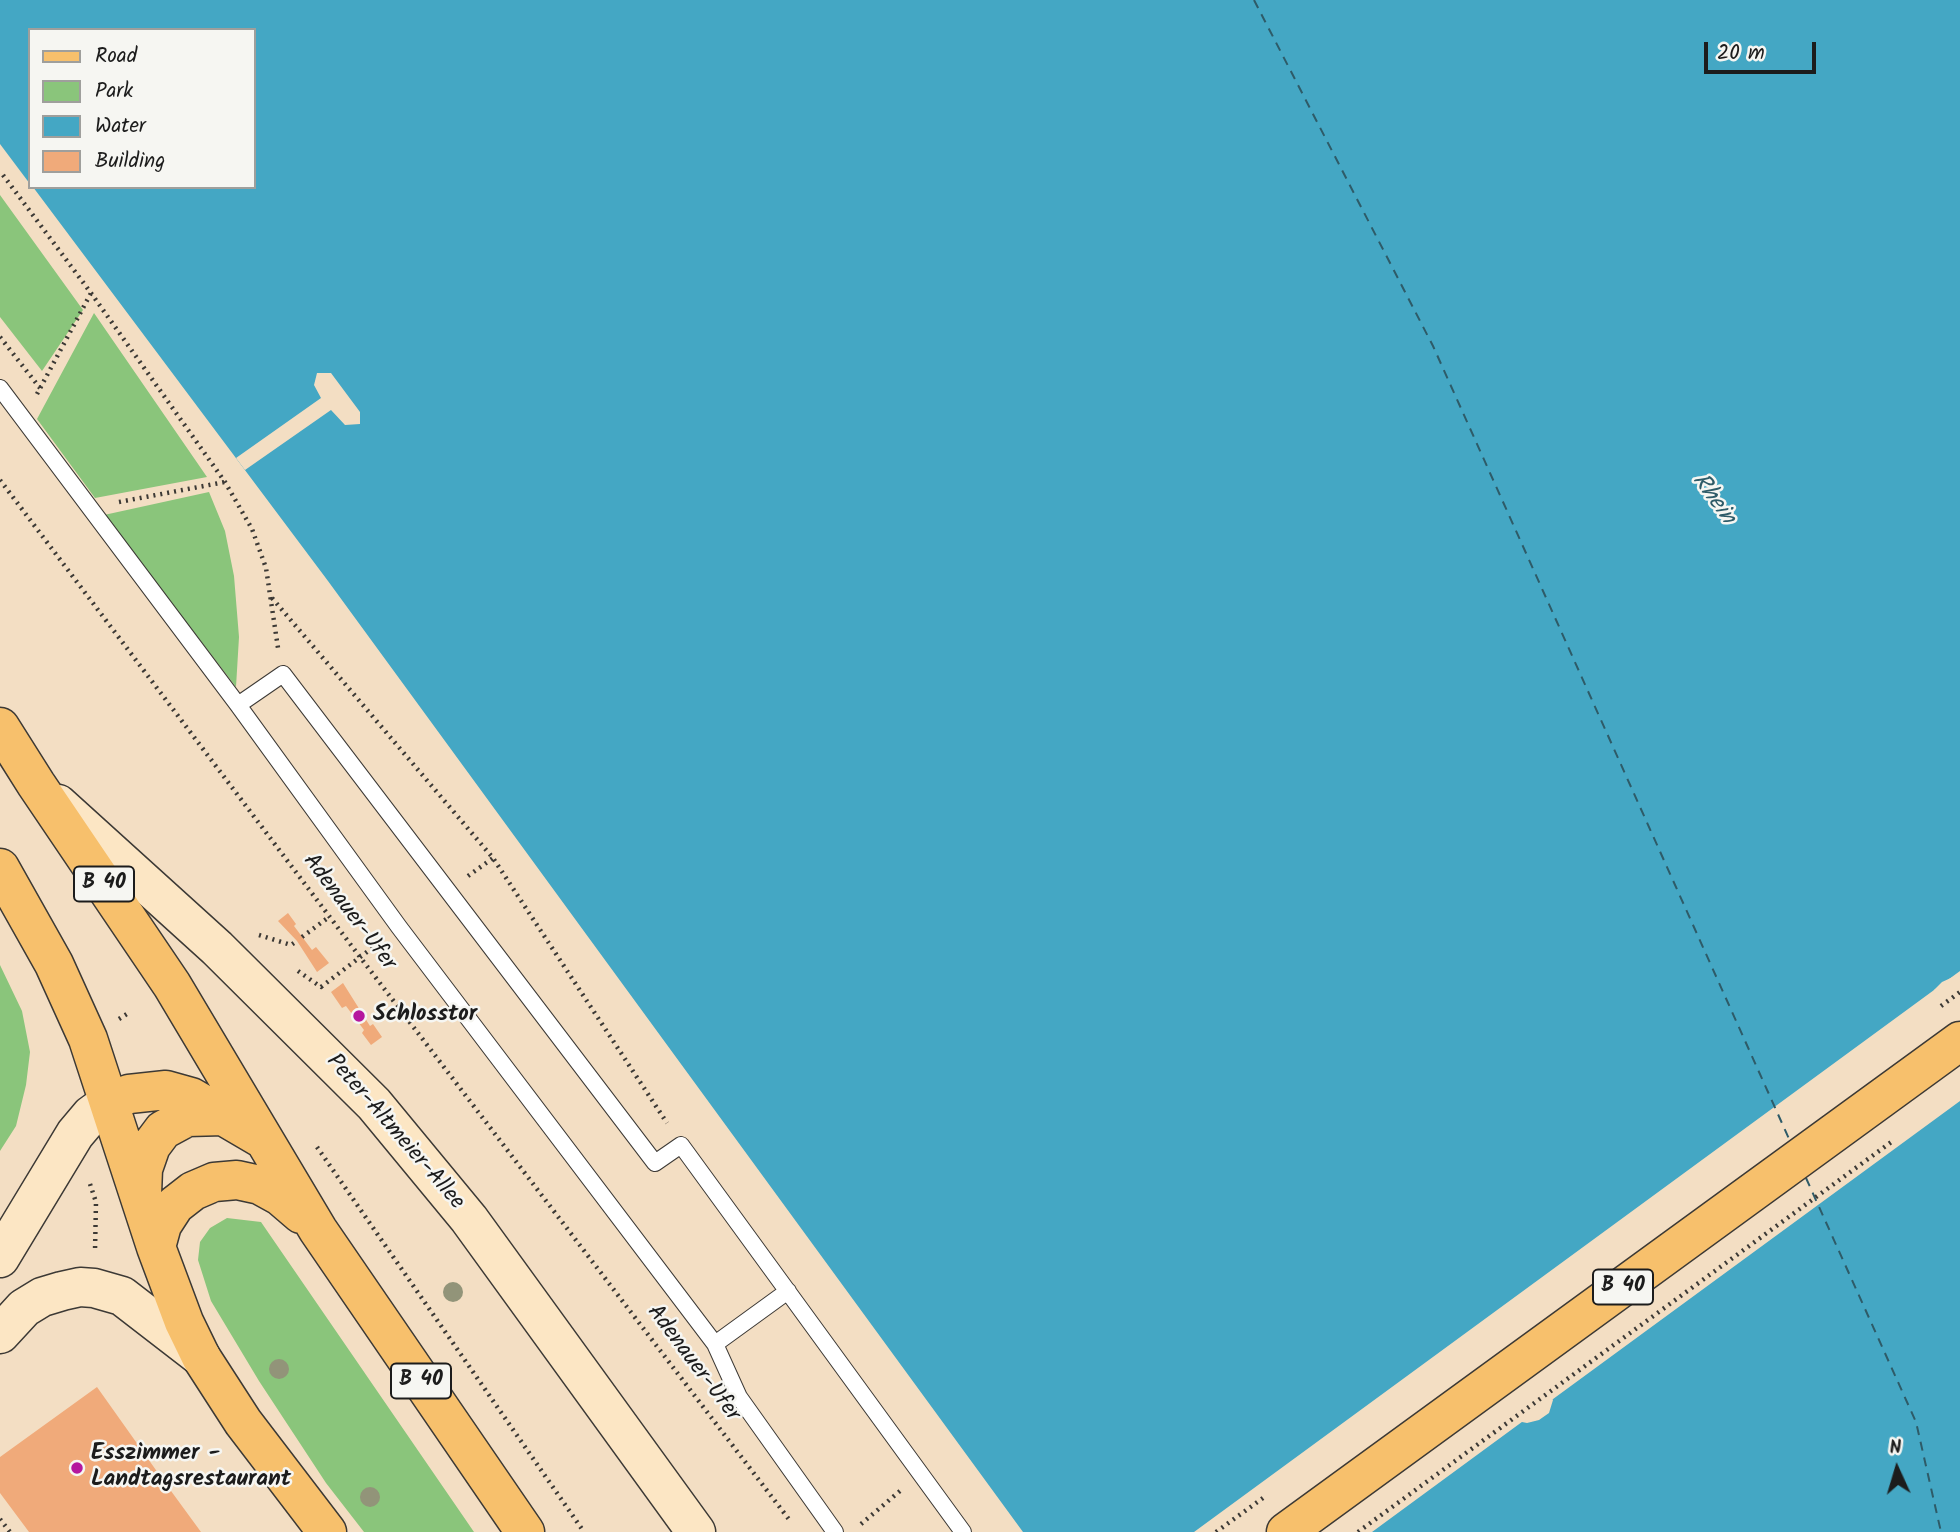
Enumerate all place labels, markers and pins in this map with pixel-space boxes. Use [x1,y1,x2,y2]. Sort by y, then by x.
place label: Schlosstor [373,1002,477,1030]
marker: Schlosstor [351,1008,367,1024]
place label: Esszimmer - Landtagsrestaurant [91,1441,291,1495]
marker: Esszimmer - Landtagsrestaurant [69,1460,85,1476]

